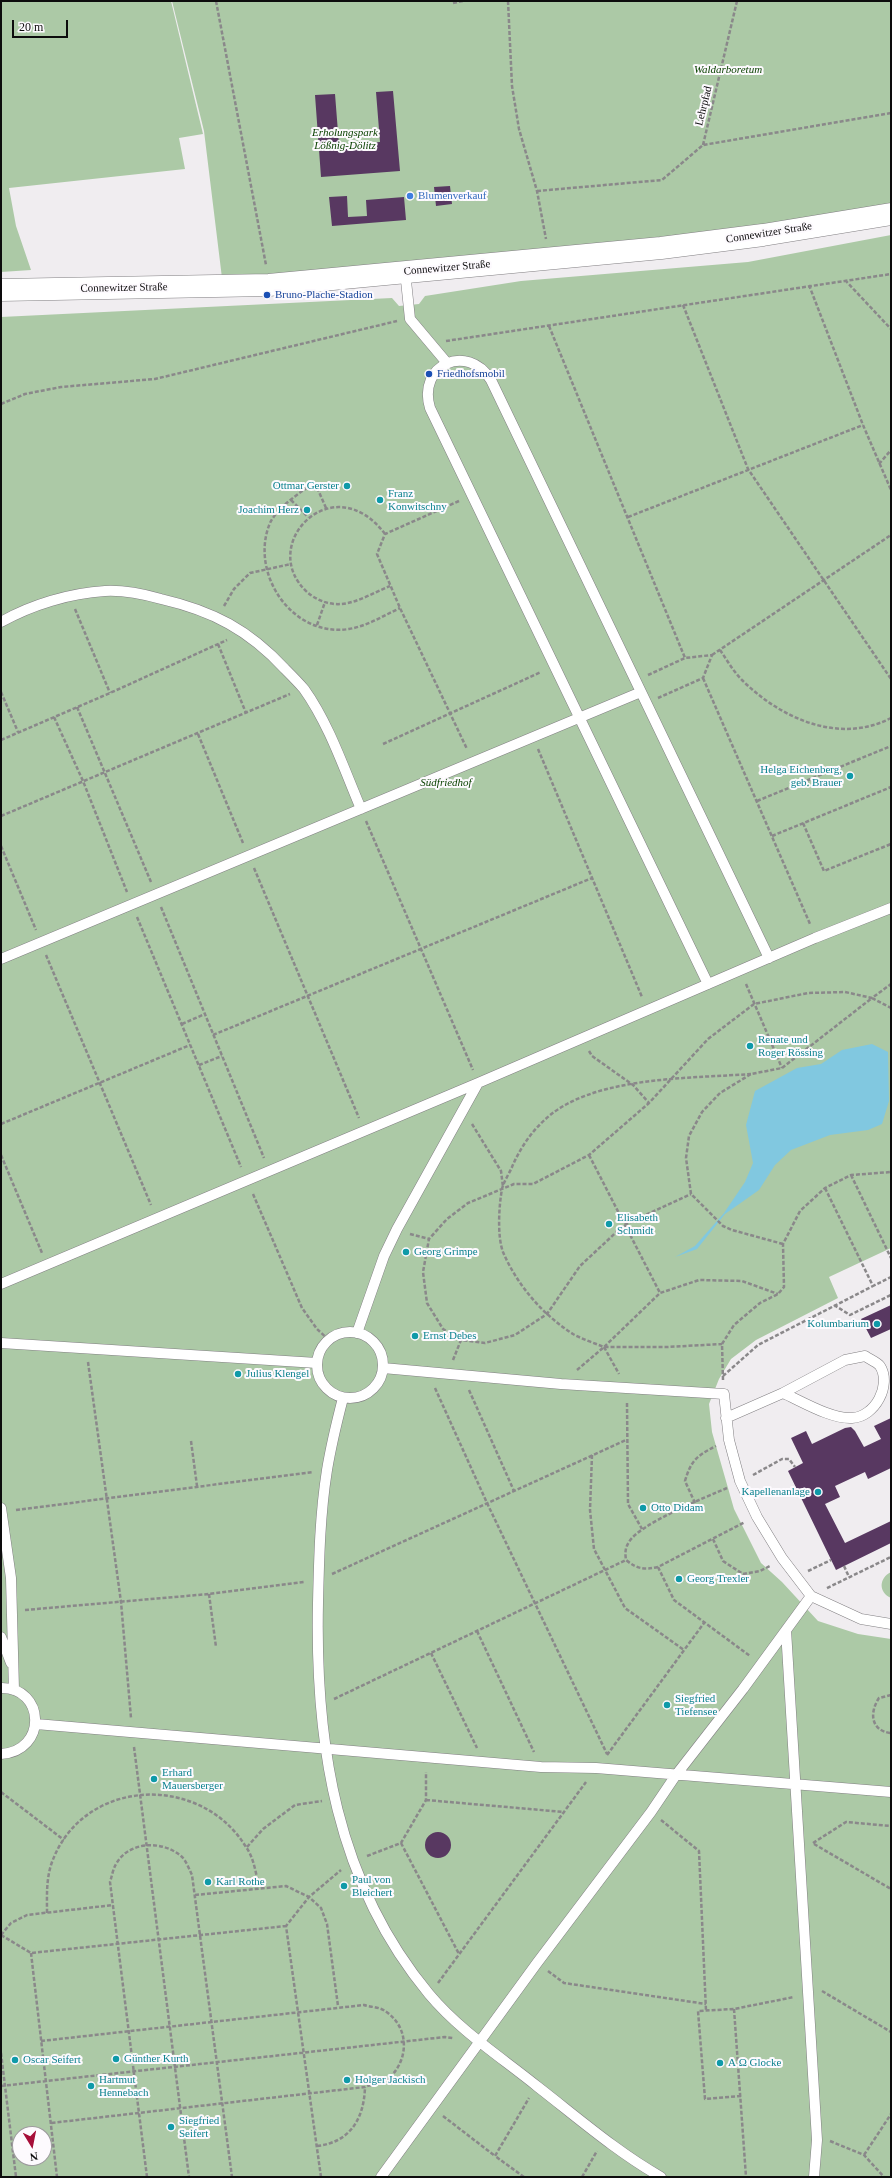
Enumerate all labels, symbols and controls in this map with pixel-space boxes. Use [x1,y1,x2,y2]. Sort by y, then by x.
scale bar [14,12,70,38]
text: 20 m [19,20,43,34]
park label: Waldarboretum [694,63,762,77]
street label: Lehrpfad [693,85,715,127]
park label: Erholungspark Lößnig-Dölitz [312,126,378,152]
place label: Blumenverkauf [418,189,486,203]
marker: Blumenverkauf [405,191,415,201]
street label: Connewitzer Straße [725,220,813,246]
street label: Connewitzer Straße [403,258,491,278]
street label: Connewitzer Straße [80,281,168,295]
place label: Bruno-Plache-Stadion [275,288,373,302]
marker: Bruno-Plache-Stadion [262,290,272,300]
place label: Friedhofsmobil [437,367,505,381]
marker: Friedhofsmobil [424,369,434,379]
place label: Ottmar Gerster [273,479,339,493]
marker: Ottmar Gerster [342,481,352,491]
place label: Franz Konwitschny [388,487,447,513]
marker: Franz Konwitschny [375,495,385,505]
place label: Joachim Herz [238,503,299,517]
marker: Joachim Herz [302,505,312,515]
place label: Helga Eichenberg, geb. Brauer [760,763,842,789]
marker: Helga Eichenberg, geb. Brauer [845,771,855,781]
park label: Südfriedhof [420,776,472,790]
place label: Renate und Roger Rössing [758,1033,823,1059]
marker: Renate und Roger Rössing [745,1041,755,1051]
place label: Elisabeth Schmidt [617,1211,658,1237]
marker: Elisabeth Schmidt [604,1219,614,1229]
place label: Georg Grimpe [414,1245,478,1259]
marker: Georg Grimpe [401,1247,411,1257]
place label: Kolumbarium [807,1317,869,1331]
marker: Kolumbarium [872,1319,882,1329]
place label: Ernst Debes [423,1329,476,1343]
marker: Ernst Debes [410,1331,420,1341]
place label: Julius Klengel [246,1367,309,1381]
marker: Julius Klengel [233,1369,243,1379]
place label: Kapellenanlage [742,1485,810,1499]
marker: Kapellenanlage [813,1487,823,1497]
place label: Otto Didam [651,1501,703,1515]
marker: Otto Didam [638,1503,648,1513]
place label: Georg Trexler [687,1572,749,1586]
marker: Georg Trexler [674,1574,684,1584]
place label: Siegfried Tiefensee [675,1692,717,1718]
marker: Siegfried Tiefensee [662,1700,672,1710]
place label: Erhard Mauersberger [162,1766,223,1792]
marker: Erhard Mauersberger [149,1774,159,1784]
place label: Paul von Bleichert [352,1873,392,1899]
place label: Karl Rothe [216,1875,265,1889]
marker: Karl Rothe [203,1877,213,1887]
marker: Paul von Bleichert [339,1881,349,1891]
place label: Günther Kurth [124,2052,188,2066]
place label: Oscar Seifert [23,2053,81,2067]
marker: Günther Kurth [111,2054,121,2064]
marker: Oscar Seifert [10,2055,20,2065]
place label: Α Ω Glocke [728,2056,781,2070]
marker: Α Ω Glocke [715,2058,725,2068]
place label: Hartmut Hennebach [99,2073,148,2099]
place label: Holger Jackisch [355,2073,426,2087]
marker: Holger Jackisch [342,2075,352,2085]
marker: Hartmut Hennebach [86,2081,96,2091]
place label: Siegfried Seifert [179,2114,219,2140]
marker: Siegfried Seifert [166,2122,176,2132]
north arrow [12,2126,52,2166]
text: N [29,2150,39,2163]

